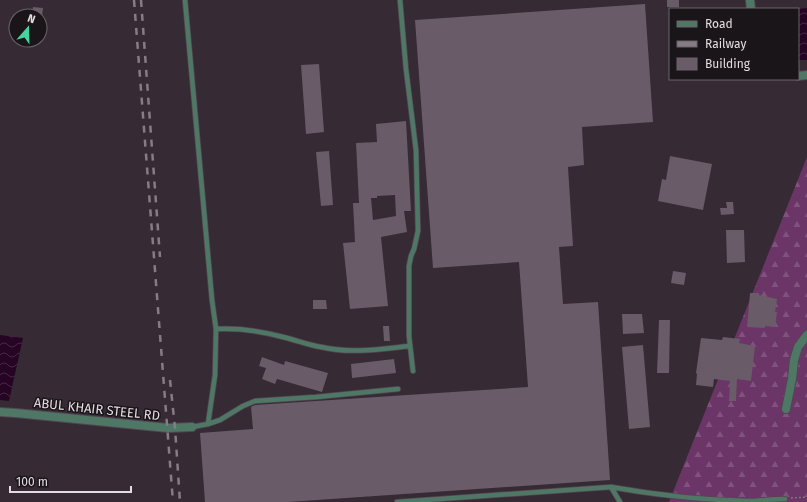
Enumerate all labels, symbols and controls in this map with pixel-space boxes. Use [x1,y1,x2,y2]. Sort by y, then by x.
north arrow [8,8,48,48]
legend [669,8,799,80]
text: N [26,12,37,26]
text: Road [705,17,733,31]
text: Railway [705,37,746,51]
text: Building [705,57,751,71]
street label: ABUL KHAIR STEEL RD [33,395,161,423]
scale bar [10,468,131,494]
text: 100 m [16,475,48,489]

